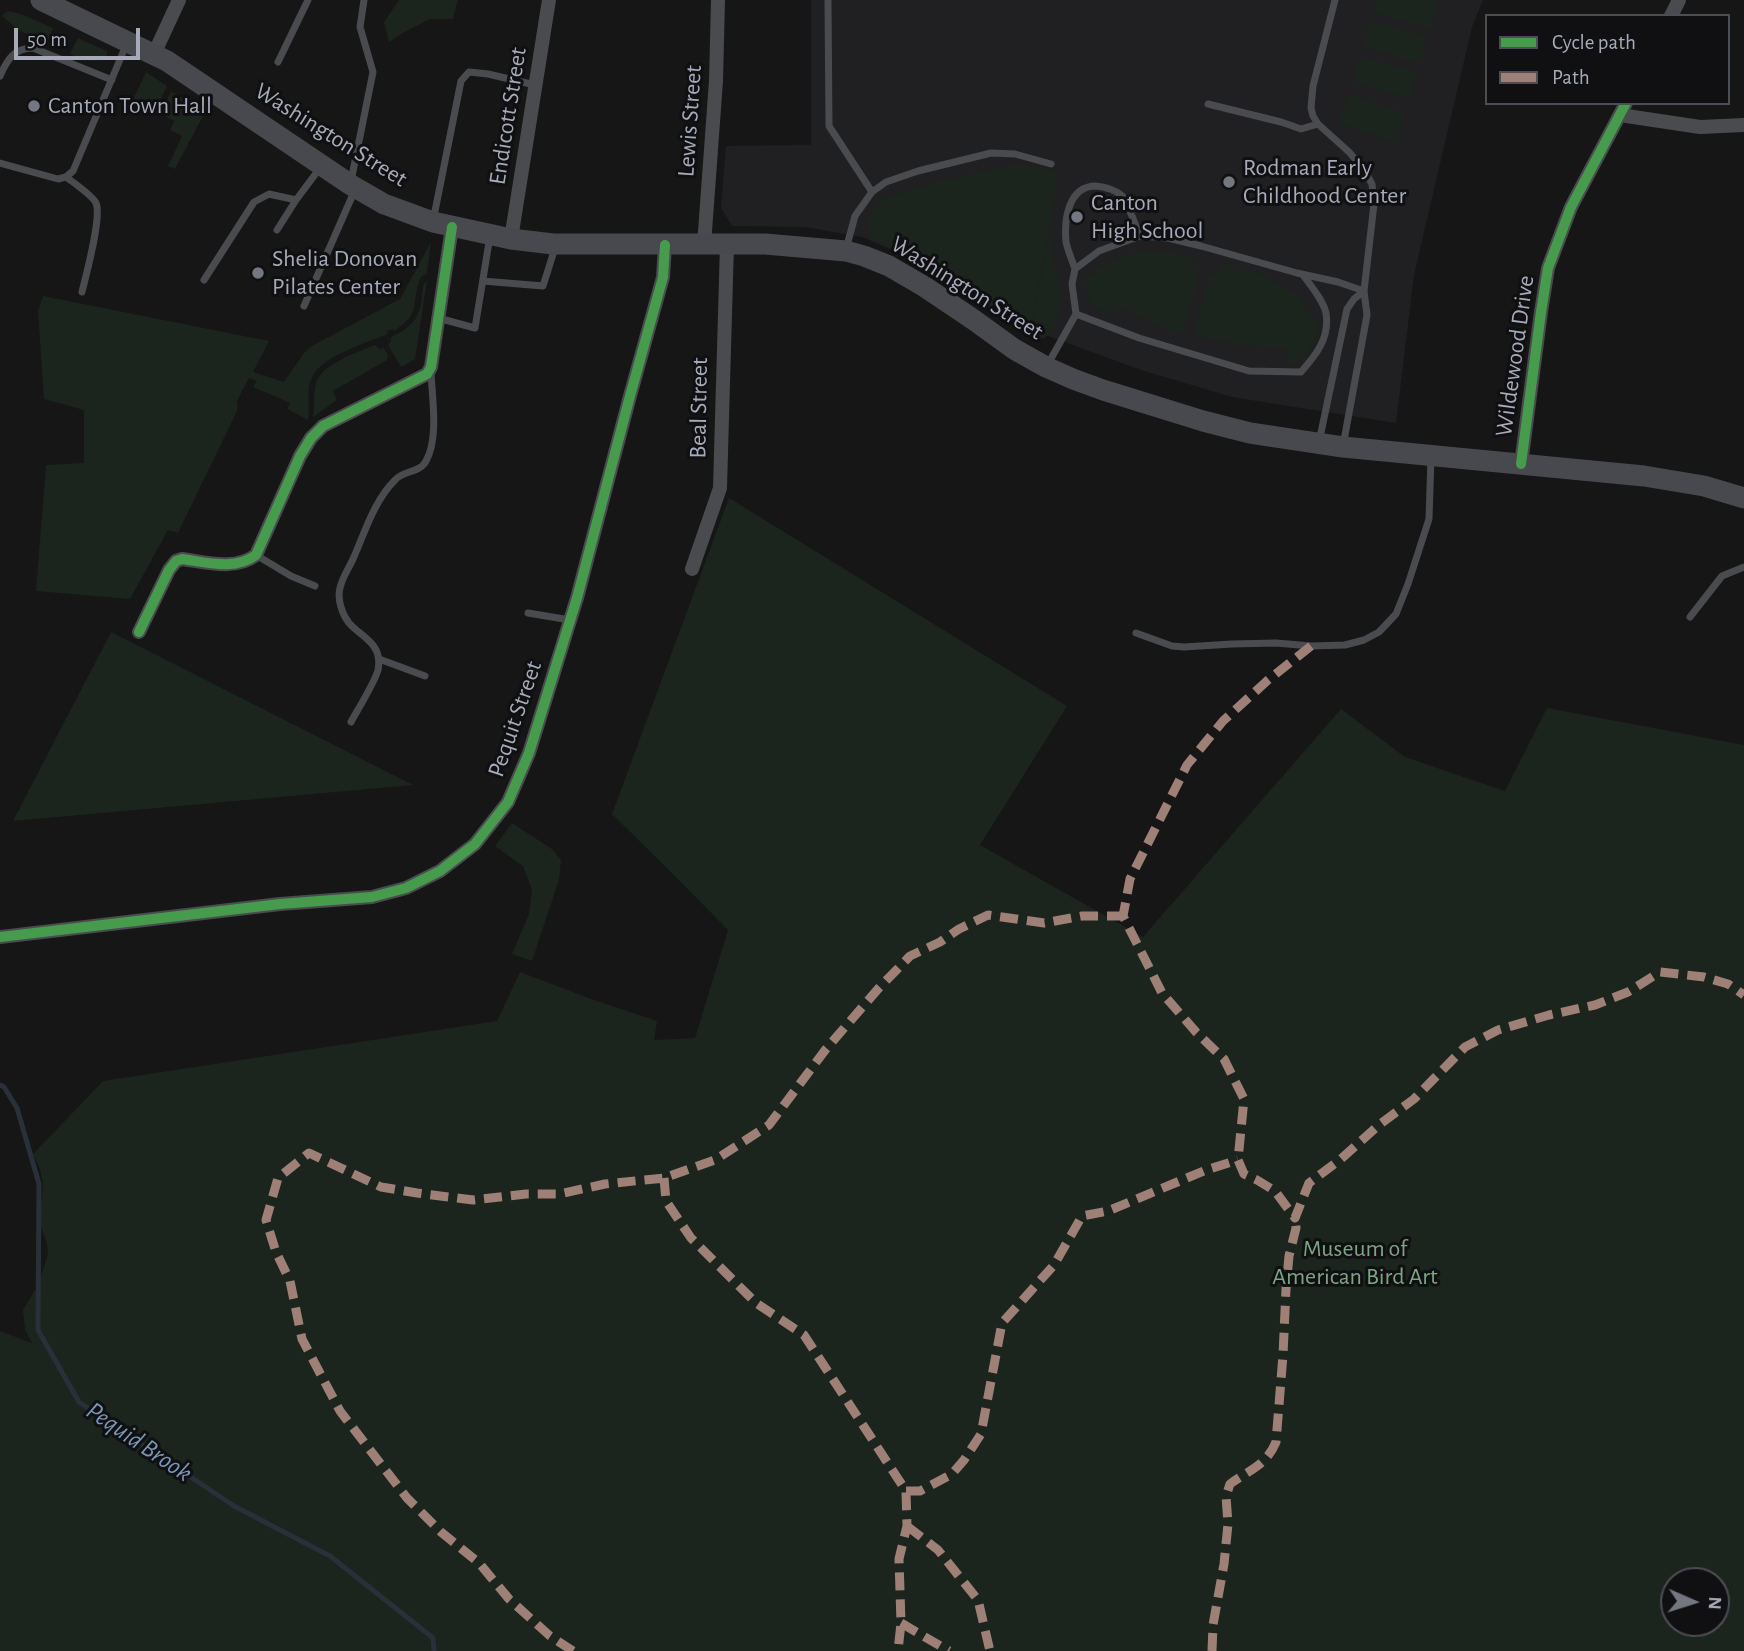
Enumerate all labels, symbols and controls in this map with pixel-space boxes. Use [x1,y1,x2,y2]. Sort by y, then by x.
scale bar [18,14,144,58]
legend [1485,14,1730,105]
text: 50 m [27,29,67,50]
text: Cycle path [1552,32,1636,53]
street label: Endicott Street [483,45,533,187]
street label: Lewis Street [672,64,708,178]
text: Path [1552,67,1590,88]
street label: Washington Street [250,77,412,193]
place label: Canton Town Hall [48,92,212,120]
marker: Canton Town Hall [26,98,42,114]
place label: Rodman Early Childhood Center [1243,154,1406,210]
marker: Rodman Early Childhood Center [1221,174,1237,190]
place label: Canton High School [1091,189,1203,245]
marker: Canton High School [1069,209,1085,225]
street label: Washington Street [886,230,1048,346]
place label: Shelia Donovan Pilates Center [272,245,417,301]
marker: Shelia Donovan Pilates Center [250,265,266,281]
street label: Wildewood Drive [1489,274,1541,438]
street label: Beal Street [684,357,714,459]
street label: Pequit Street [482,657,548,781]
park label: Museum of American Bird Art [1272,1235,1438,1291]
water label: Pequid Brook [80,1395,198,1489]
north arrow [1660,1567,1730,1637]
text: N [1705,1596,1724,1610]

